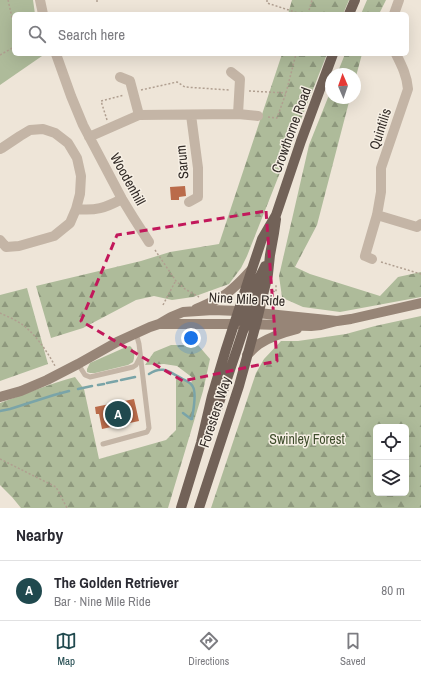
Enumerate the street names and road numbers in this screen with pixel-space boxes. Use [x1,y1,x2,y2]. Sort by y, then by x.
street label: Crowthorne Road [267,85,315,175]
street label: Quintilis [365,106,395,152]
street label: Sarum [172,144,192,180]
street label: Woodenhill [106,150,150,208]
street label: Nine Mile Ride [208,288,286,310]
street label: Foresters Way [195,374,235,450]

